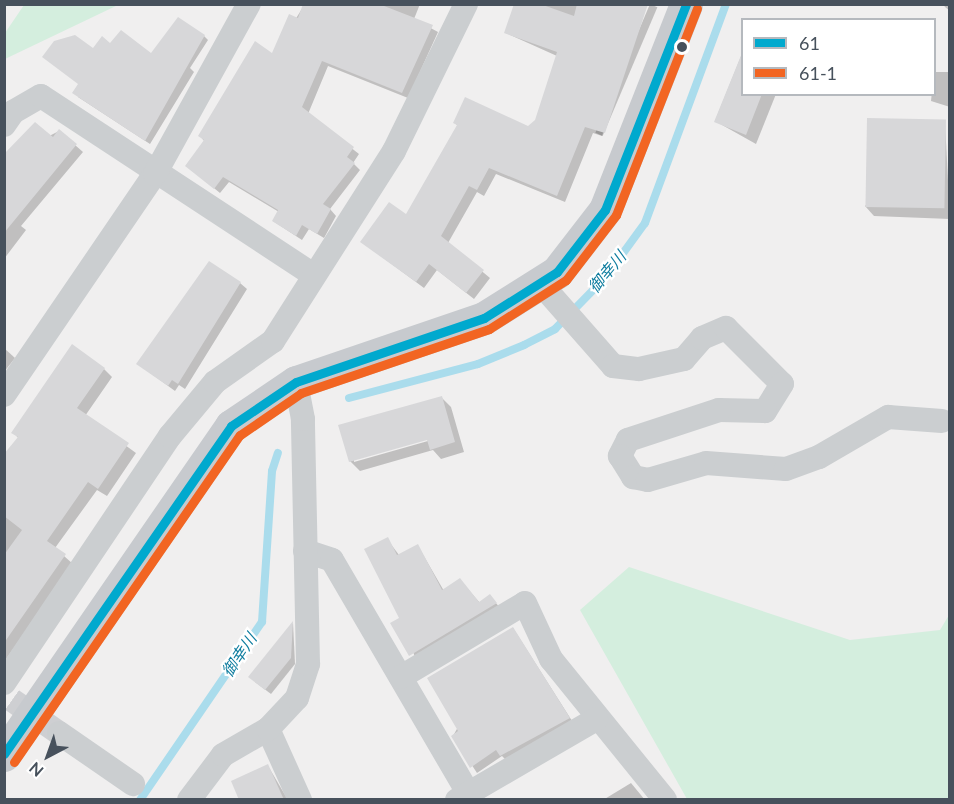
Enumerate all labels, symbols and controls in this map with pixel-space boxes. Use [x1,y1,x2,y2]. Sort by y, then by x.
legend [741,18,936,96]
text: 61 [799,32,820,54]
unlabelled marker [676,41,688,53]
text: 61-1 [799,62,837,84]
water label: 御幸川 [584,247,630,297]
water label: 御幸川 [218,630,260,680]
north arrow [18,726,78,786]
text: N [25,759,47,781]

